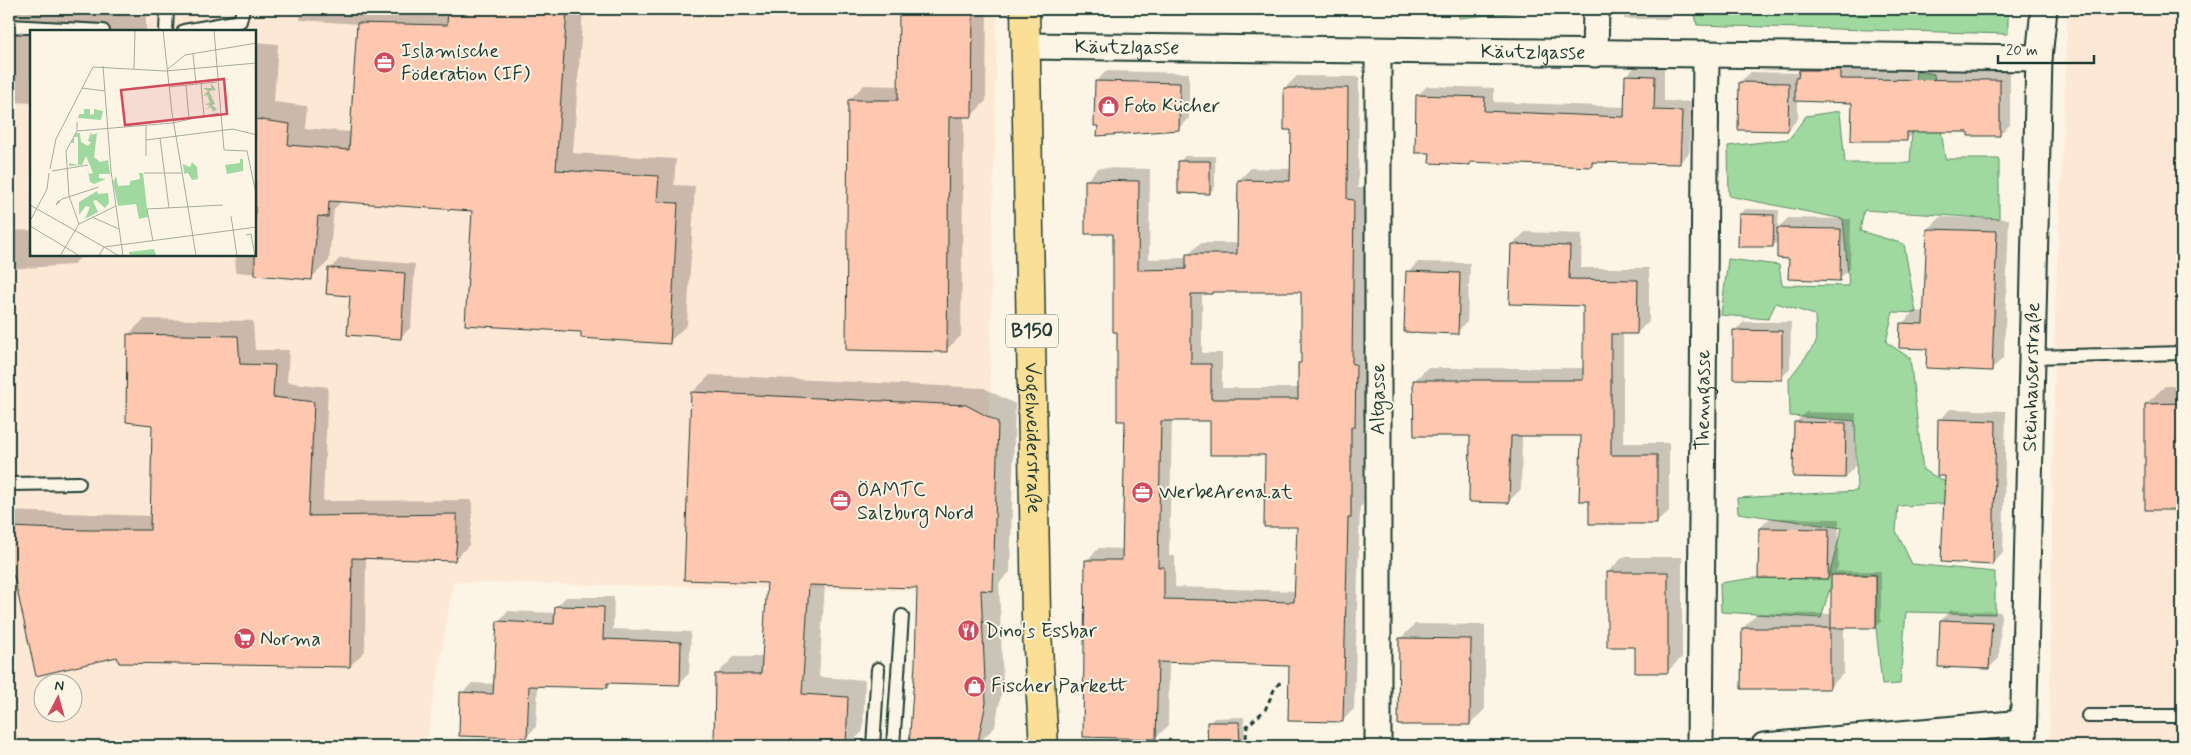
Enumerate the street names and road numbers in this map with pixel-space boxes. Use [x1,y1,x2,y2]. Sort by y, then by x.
street label: Käutzlgasse [1074,33,1180,61]
street label: Käutzlgasse [1480,38,1586,66]
street label: Steinhauserstraße [2016,302,2047,452]
road number: B150 [1006,314,1058,348]
street label: Thenngasse [1689,349,1719,451]
street label: Vogelweiderstraße [1016,362,1048,514]
street label: Altgasse [1365,363,1393,435]

